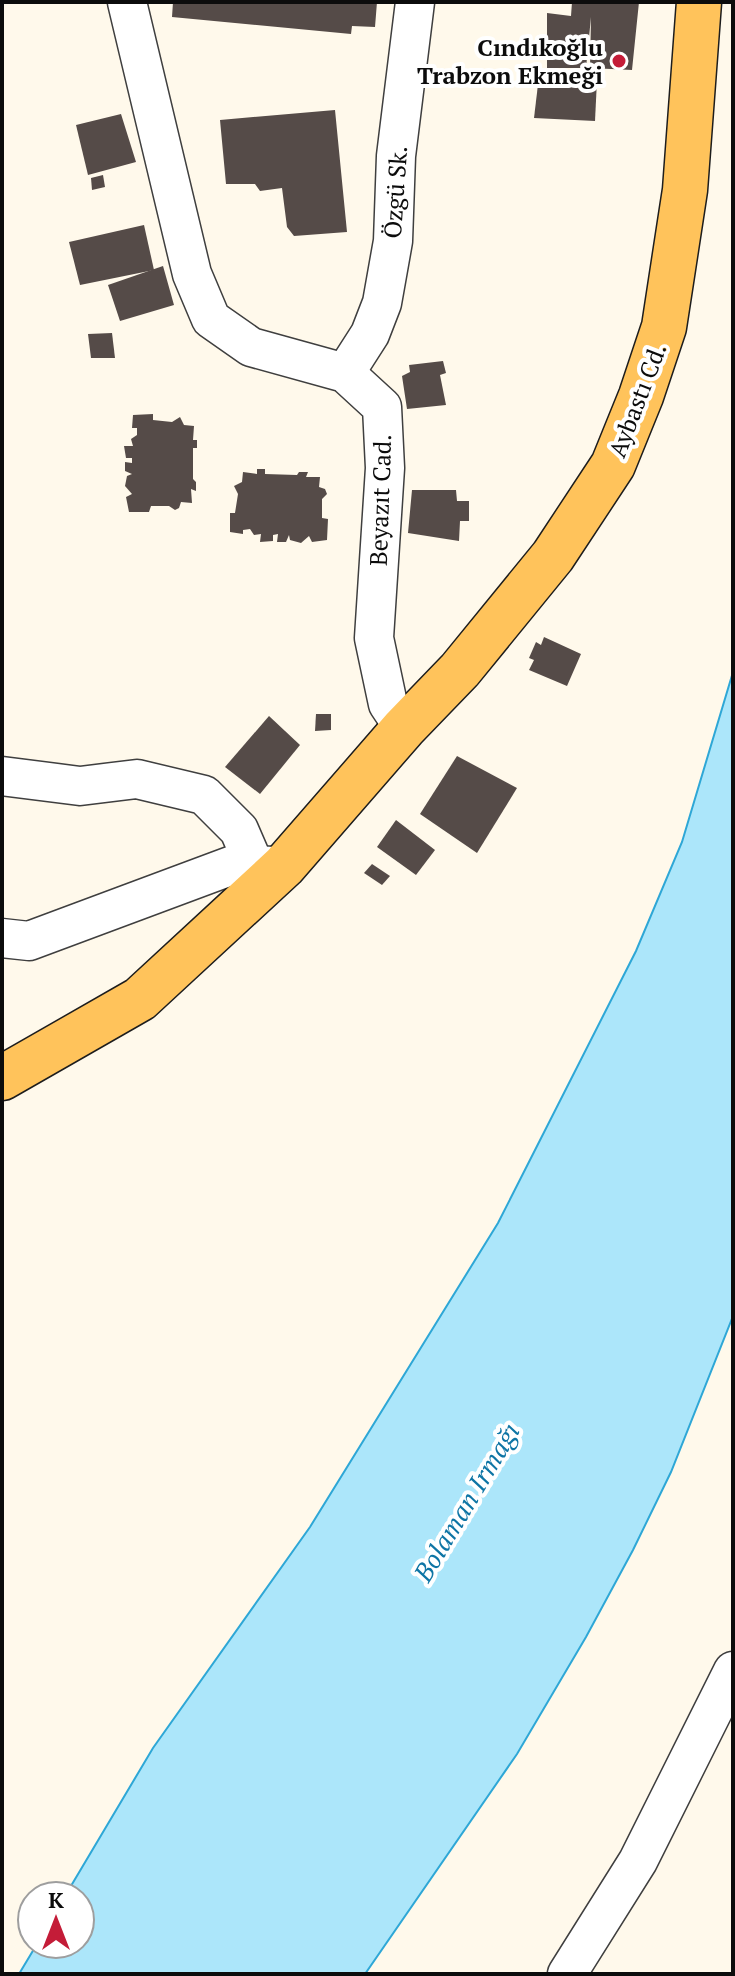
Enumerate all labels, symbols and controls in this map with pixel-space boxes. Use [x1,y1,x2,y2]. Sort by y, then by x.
place label: Cındıkoğlu Trabzon Ekmeği [417,31,603,91]
marker: Cındıkoğlu Trabzon Ekmeği [610,52,628,70]
street label: Özgü Sk. [376,145,414,239]
street label: Aybastı Cd. [601,338,673,462]
street label: Beyazıt Cad. [362,434,398,566]
water label: Bolaman Irmağı [405,1417,527,1588]
north arrow [16,1880,96,1960]
text: K [48,1885,64,1914]

